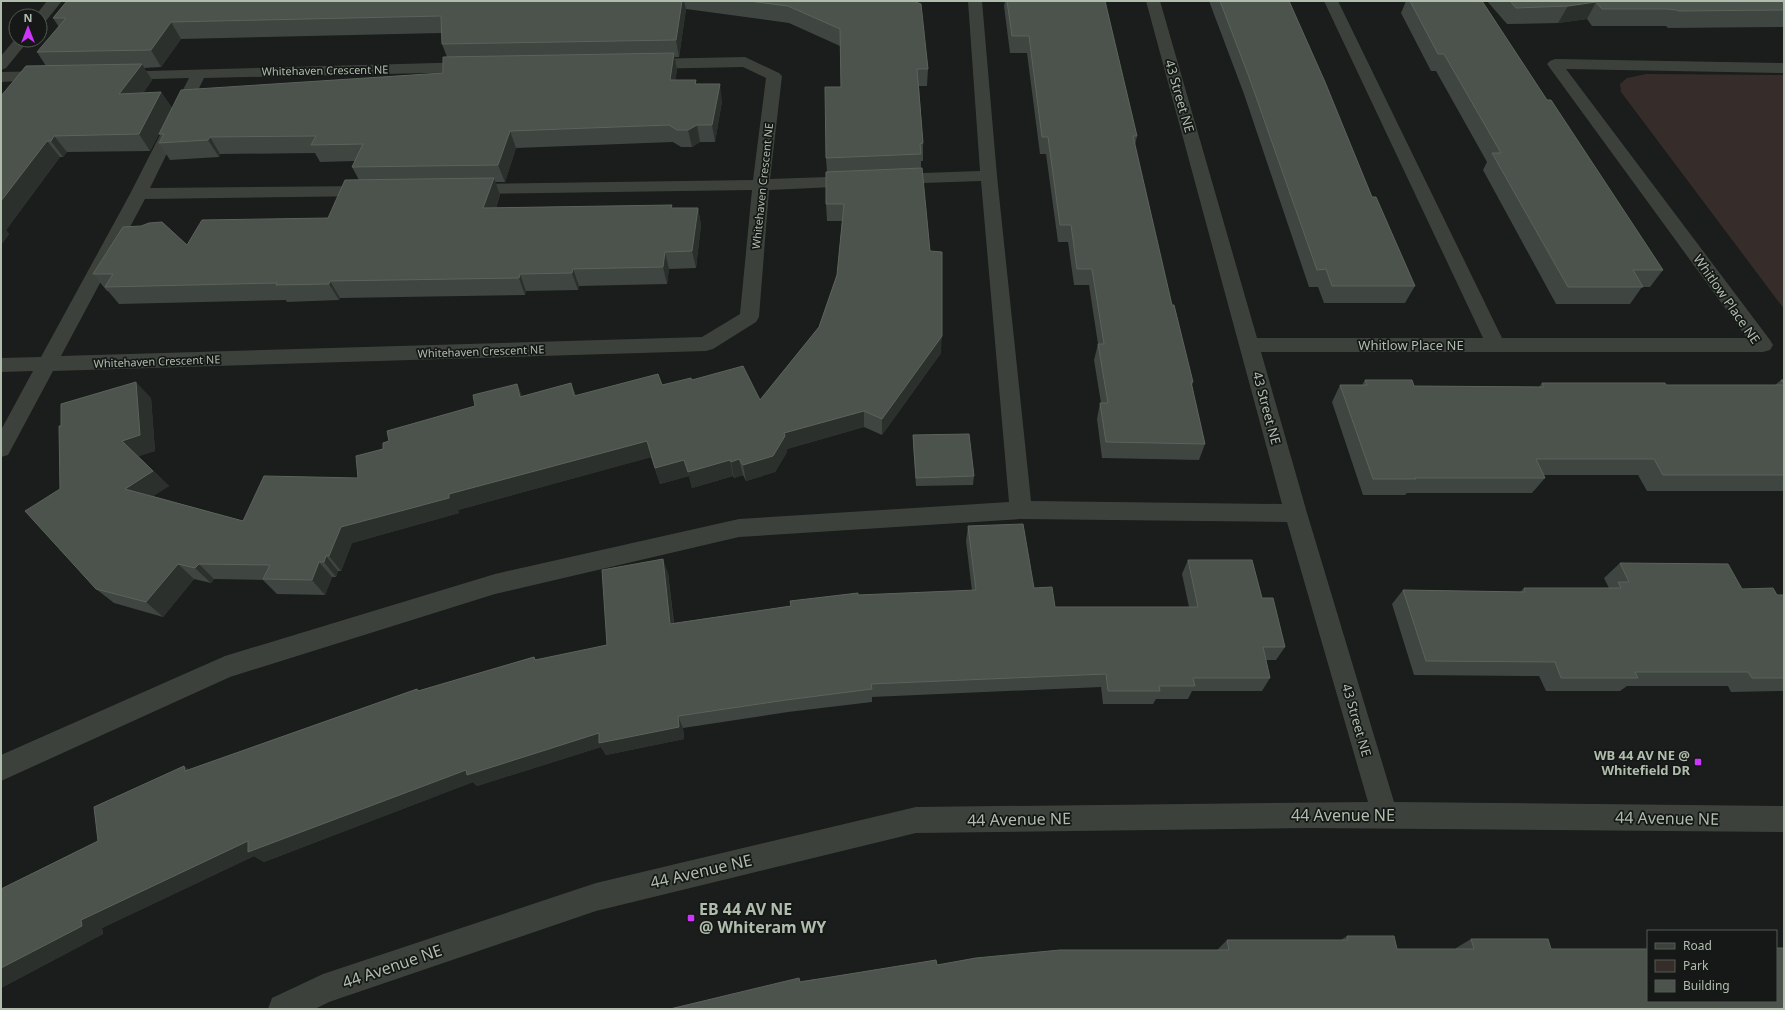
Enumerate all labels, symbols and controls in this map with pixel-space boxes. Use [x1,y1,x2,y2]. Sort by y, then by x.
north arrow [8,8,48,48]
text: N [24,10,32,25]
street label: 43 Street NE [1161,57,1199,135]
street label: Whitehaven Crescent NE [261,61,389,79]
street label: Whitehaven Crescent NE [748,122,776,250]
street label: Whitlow Place NE [1689,251,1765,347]
street label: Whitlow Place NE [1358,336,1464,354]
street label: Whitehaven Crescent NE [417,341,545,361]
street label: Whitehaven Crescent NE [93,351,221,371]
street label: 43 Street NE [1249,369,1285,447]
street label: 43 Street NE [1338,681,1376,759]
place label: WB 44 AV NE @ Whitefield DR [1594,746,1690,779]
marker: WB 44 AV NE @ Whitefield DR [1693,757,1703,767]
street label: 44 Avenue NE [1291,804,1395,826]
street label: 44 Avenue NE [1615,806,1719,830]
street label: 44 Avenue NE [967,807,1071,831]
street label: 44 Avenue NE [648,849,754,893]
place label: EB 44 AV NE @ Whiteram WY [699,898,827,938]
marker: EB 44 AV NE @ Whiteram WY [686,913,696,923]
legend [1647,930,1777,1002]
text: Road [1683,937,1712,954]
street label: 44 Avenue NE [339,939,445,993]
text: Park [1683,957,1709,974]
text: Building [1683,977,1730,994]

